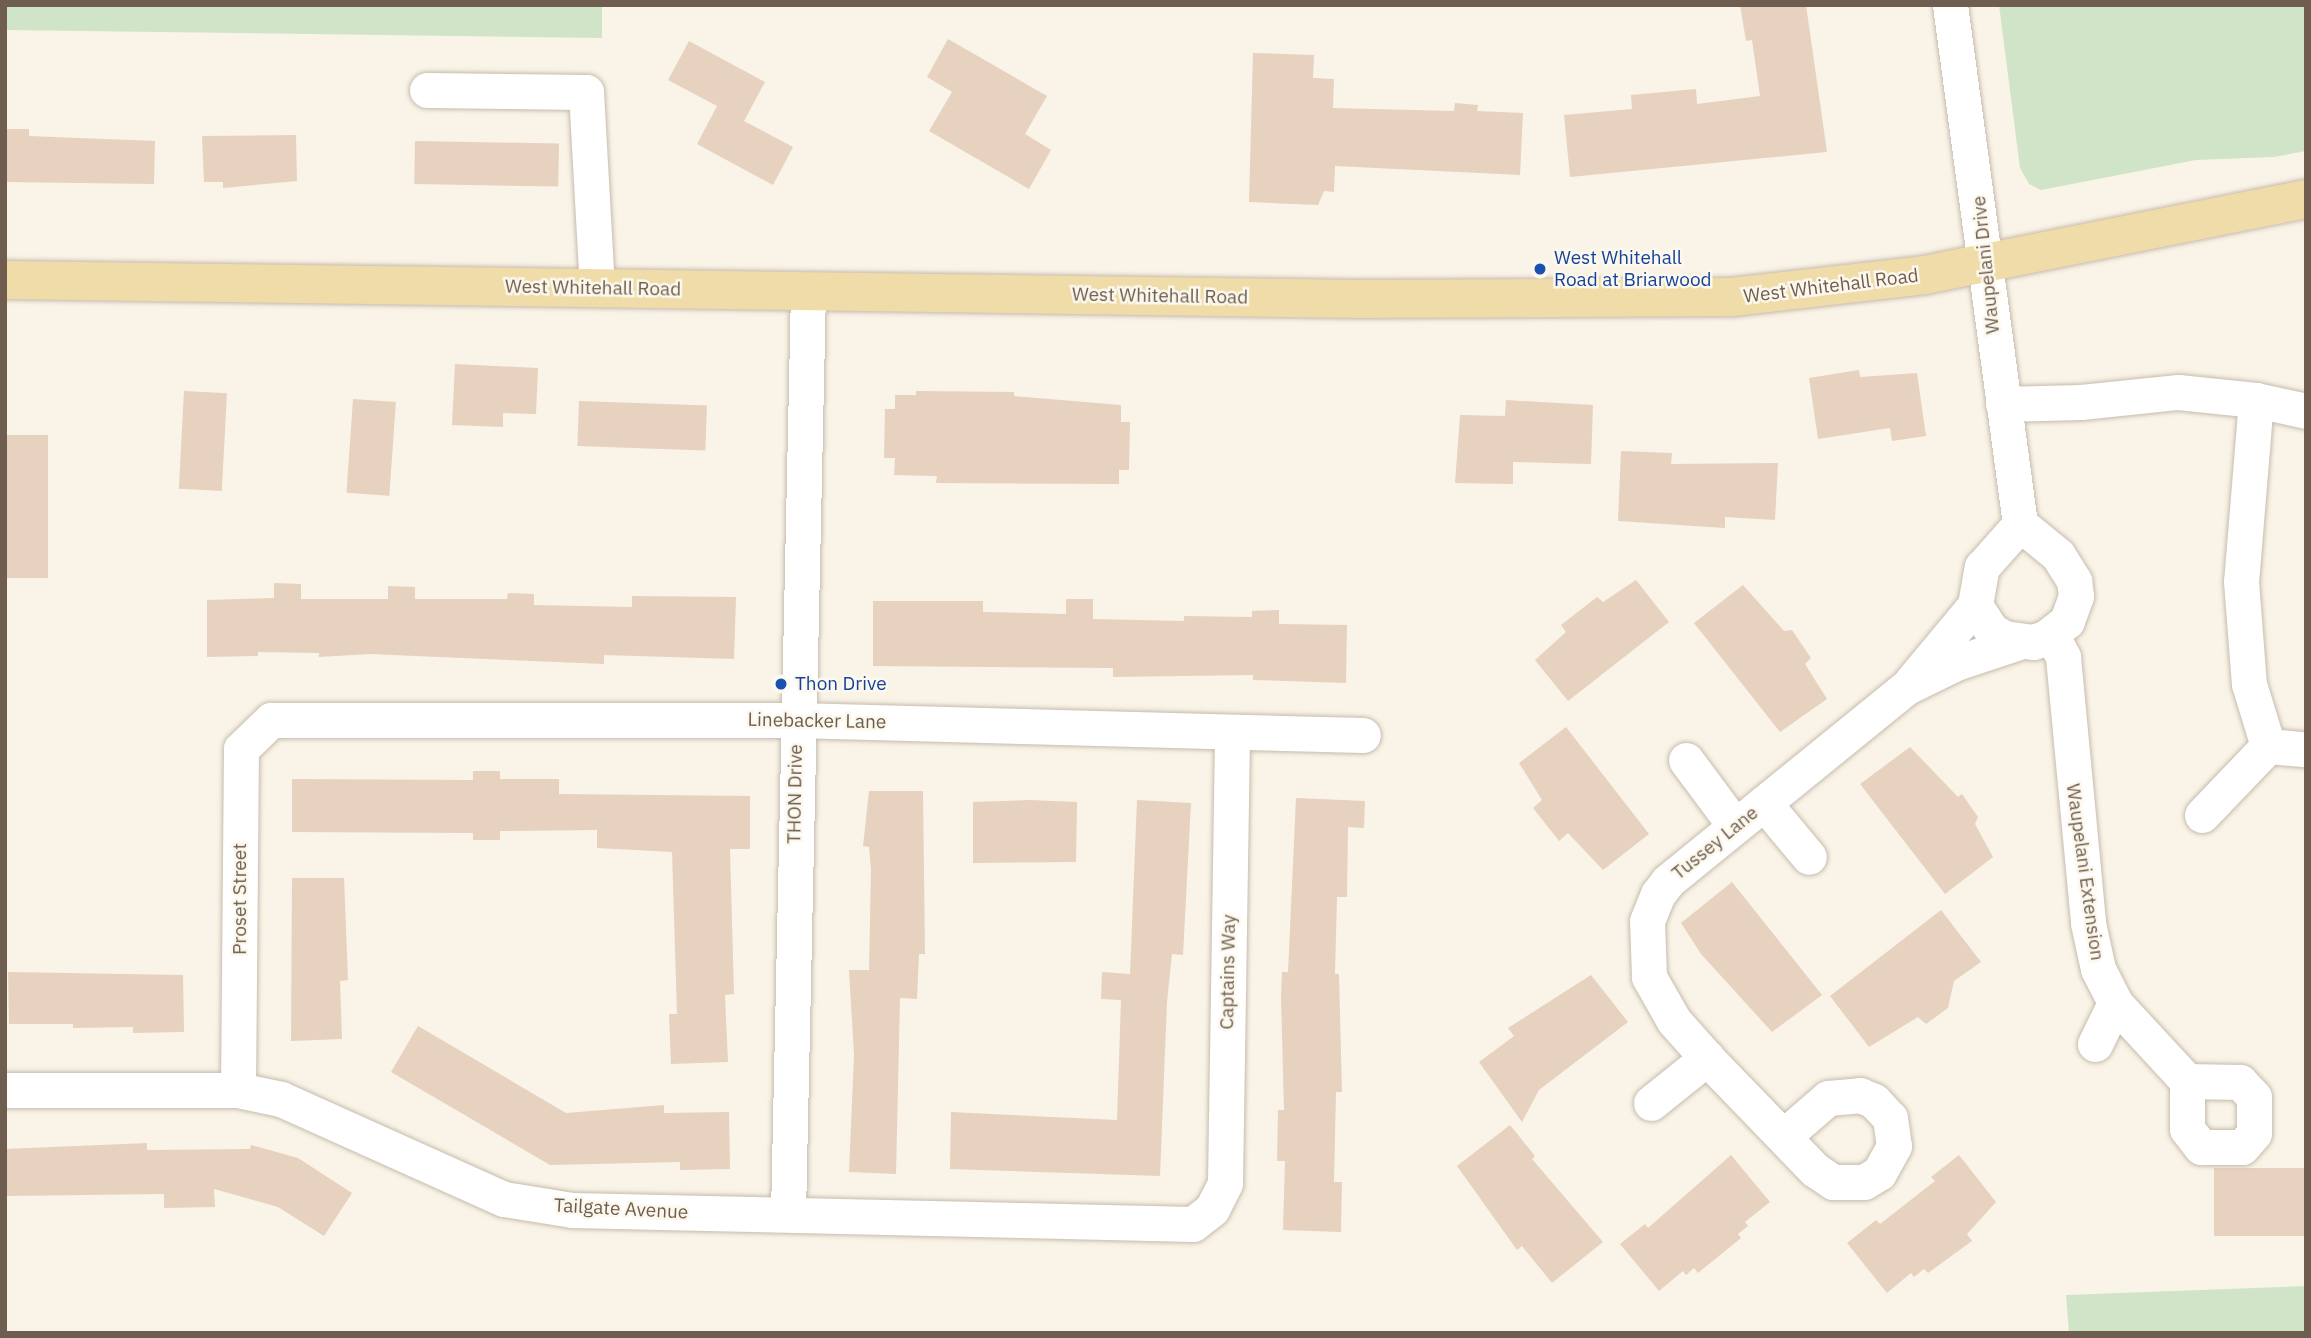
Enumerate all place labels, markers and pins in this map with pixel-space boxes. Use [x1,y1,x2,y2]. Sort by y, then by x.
place label: West Whitehall Road at Briarwood [1554,247,1712,291]
marker: West Whitehall Road at Briarwood [1532,261,1548,277]
place label: Thon Drive [795,673,887,695]
marker: Thon Drive [773,676,789,692]

